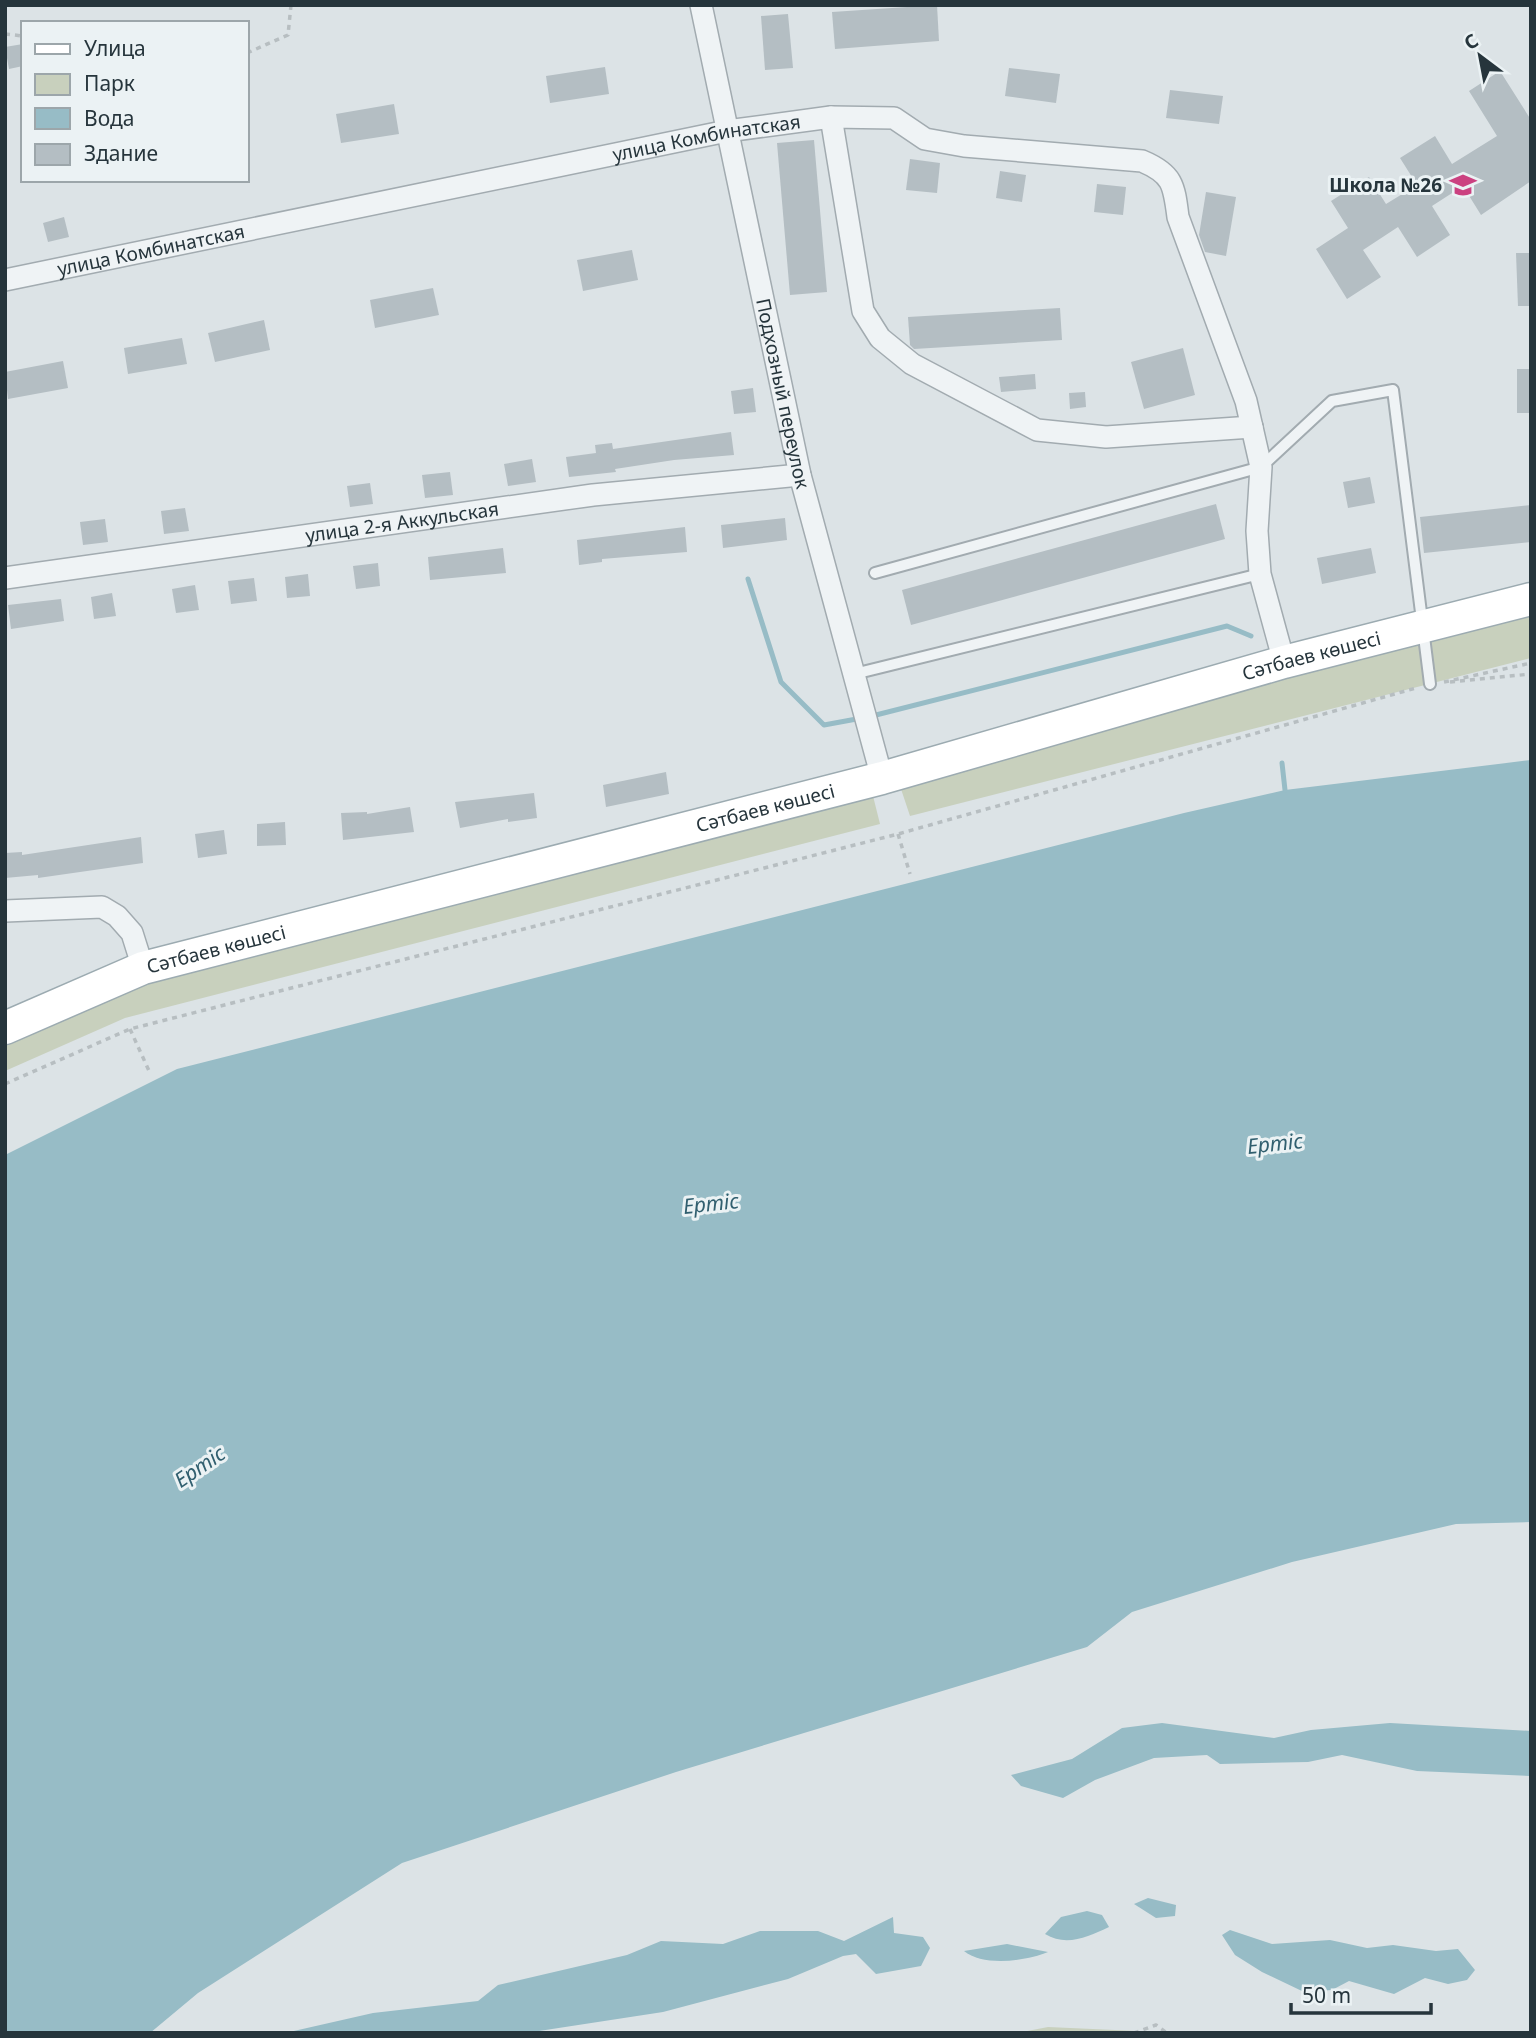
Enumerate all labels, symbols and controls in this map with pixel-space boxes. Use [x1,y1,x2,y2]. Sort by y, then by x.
legend [21,21,248,182]
north arrow [1445,21,1515,91]
text: С [1459,27,1483,56]
text: Улица [84,34,146,62]
text: Парк [84,69,135,97]
text: Вода [84,104,134,132]
street label: улица Комбинатская [610,108,802,167]
text: Здание [84,139,158,167]
school or university icon: Школа №26 [1448,170,1478,200]
place label: Школа №26 [1329,172,1442,198]
street label: улица Комбинатская [55,218,247,282]
street label: Подхозный переулок [750,296,816,492]
street label: улица 2-я Аккульская [304,495,500,548]
street label: Сәтбаев көшесі [1239,625,1384,686]
street label: Сәтбаев көшесі [693,778,838,838]
street label: Сәтбаев көшесі [144,919,288,980]
water label: Ертіс [1246,1126,1304,1160]
water label: Ертіс [682,1186,740,1220]
water label: Ертіс [168,1439,231,1493]
scale bar [1291,1972,1431,2016]
text: 50 m [1302,1981,1351,2009]

